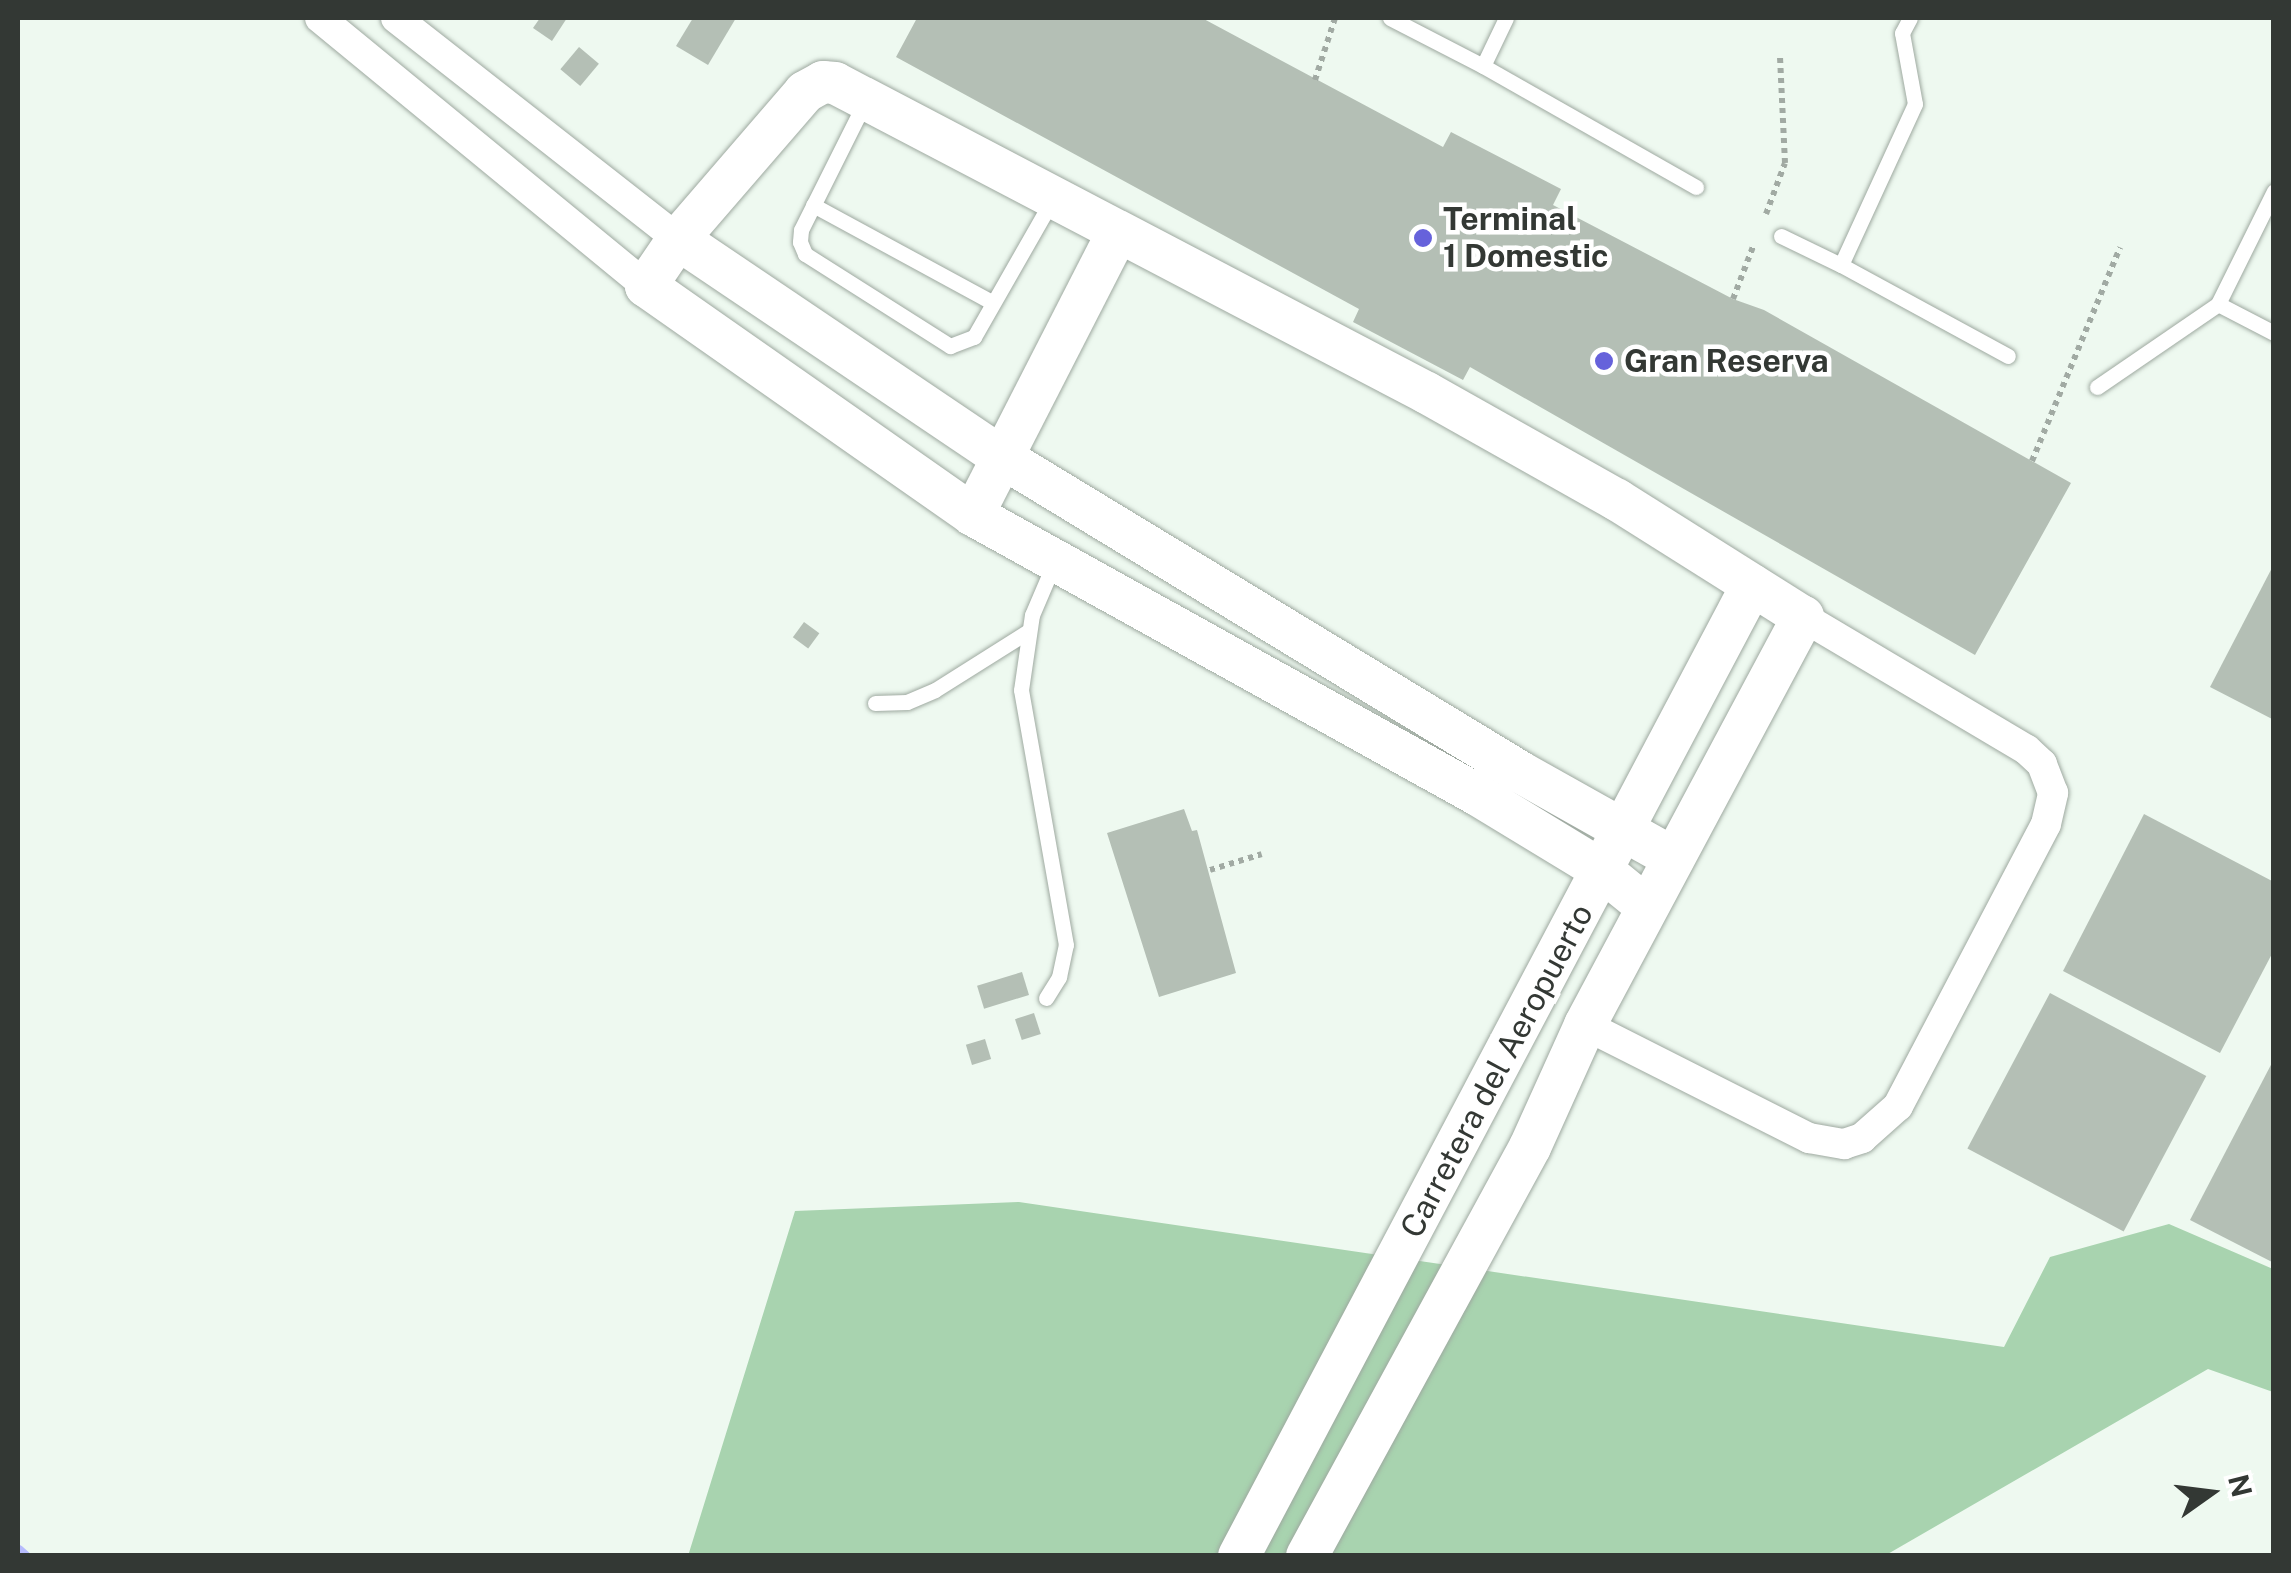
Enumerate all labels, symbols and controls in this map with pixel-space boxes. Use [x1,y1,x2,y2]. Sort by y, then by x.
place label: Terminal 1 Domestic [1443,201,1609,276]
marker: Terminal 1 Domestic [1412,227,1434,249]
place label: Gran Reserva [1624,342,1829,380]
marker: Gran Reserva [1593,350,1615,372]
street label: Carretera del Aeropuerto [1393,898,1601,1244]
north arrow [2161,1443,2261,1543]
text: N [2222,1471,2259,1500]

